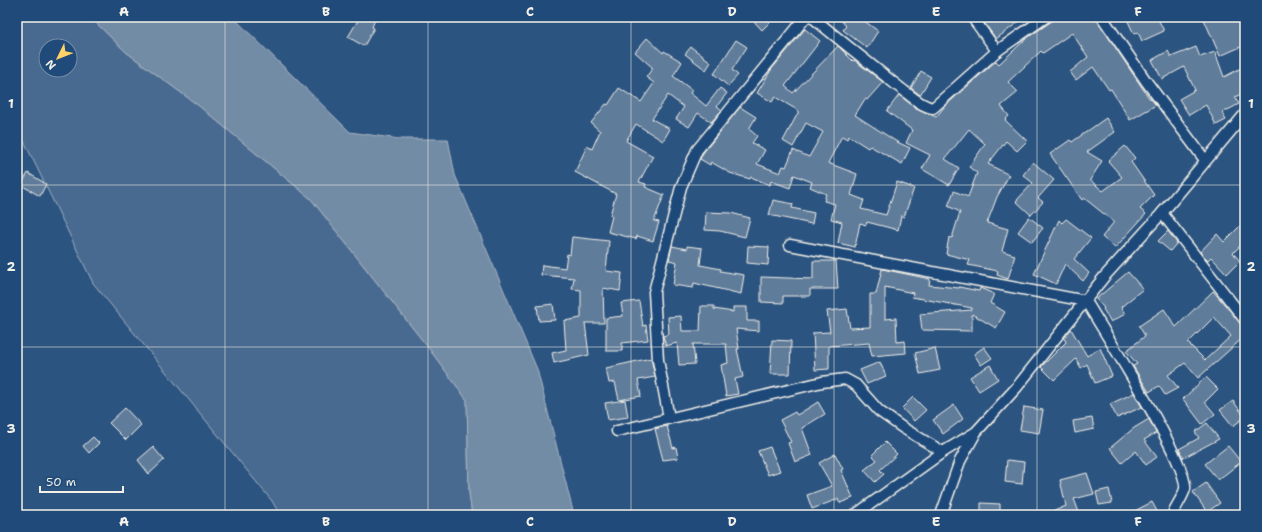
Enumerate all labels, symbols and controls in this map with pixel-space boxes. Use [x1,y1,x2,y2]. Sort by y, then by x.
text: A [119,3,129,20]
text: B [322,3,330,20]
text: C [526,3,534,20]
text: D [727,3,737,20]
text: E [932,3,941,20]
text: F [1134,3,1142,20]
north arrow [38,38,78,78]
text: N [42,56,60,73]
text: 1 [8,95,14,112]
text: 1 [1248,95,1254,112]
text: 2 [6,258,16,275]
text: 2 [1246,258,1256,275]
text: 3 [6,420,16,437]
text: 3 [1246,420,1256,437]
scale bar [40,468,123,494]
text: 50 m [46,474,76,490]
text: A [119,513,129,530]
text: B [322,513,330,530]
text: C [526,513,534,530]
text: D [727,513,737,530]
text: E [932,513,941,530]
text: F [1134,513,1142,530]

